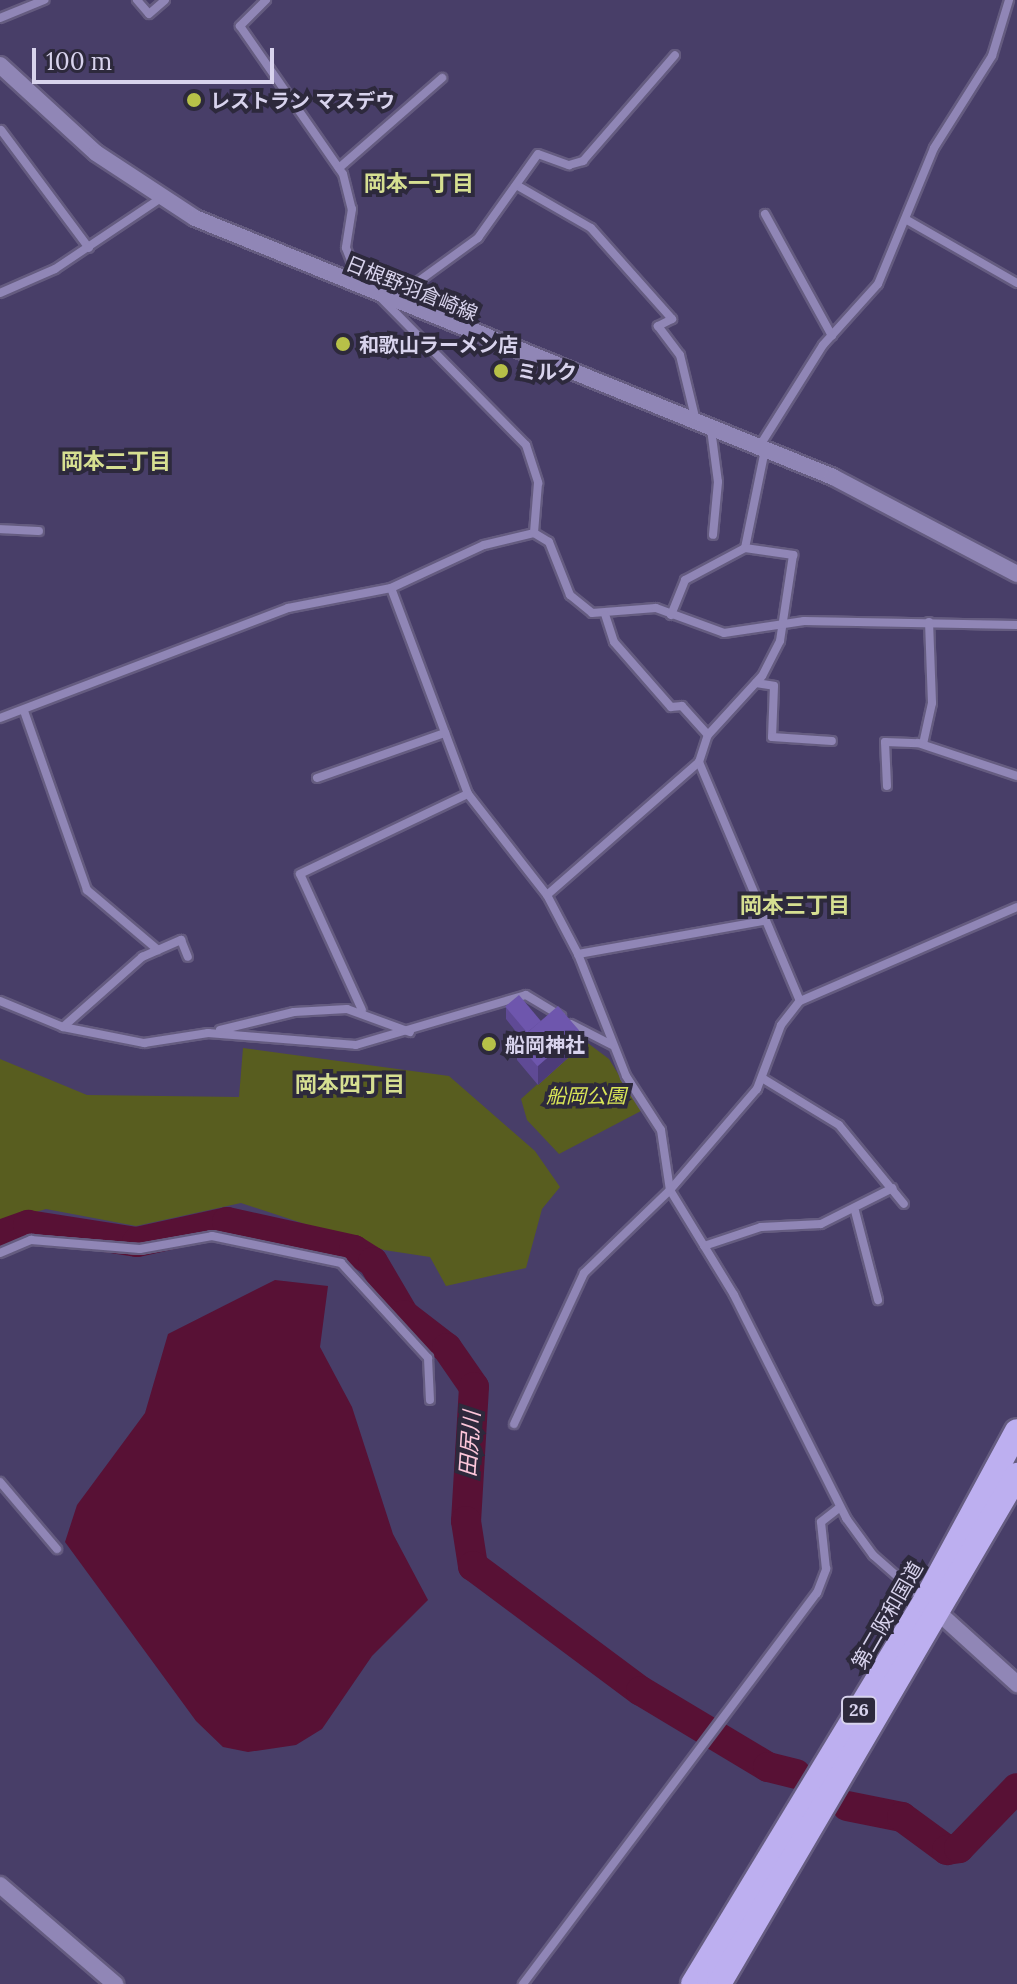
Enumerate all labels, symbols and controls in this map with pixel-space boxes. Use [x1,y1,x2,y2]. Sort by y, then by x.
scale bar [36,32,278,82]
text: 100 m [46,46,112,77]
place label: レストラン マスデウ [210,88,395,112]
marker: レストラン マスデウ [185,91,203,109]
district label: 岡本一丁目 [364,171,474,197]
street label: 日根野羽倉崎線 [343,251,481,325]
place label: 和歌山ラーメン店 [359,332,519,356]
marker: 和歌山ラーメン店 [334,335,352,353]
place label: ミルク [517,359,577,383]
marker: ミルク [492,362,510,380]
district label: 岡本二丁目 [61,449,171,475]
district label: 岡本三丁目 [740,893,850,919]
place label: 船岡神社 [505,1032,585,1056]
marker: 船岡神社 [480,1035,498,1053]
district label: 岡本四丁目 [295,1072,405,1098]
park label: 船岡公園 [546,1083,626,1107]
water label: 田尻川 [455,1410,485,1478]
street label: 第二阪和国道 [847,1557,927,1673]
road number: 26 [841,1696,877,1724]

